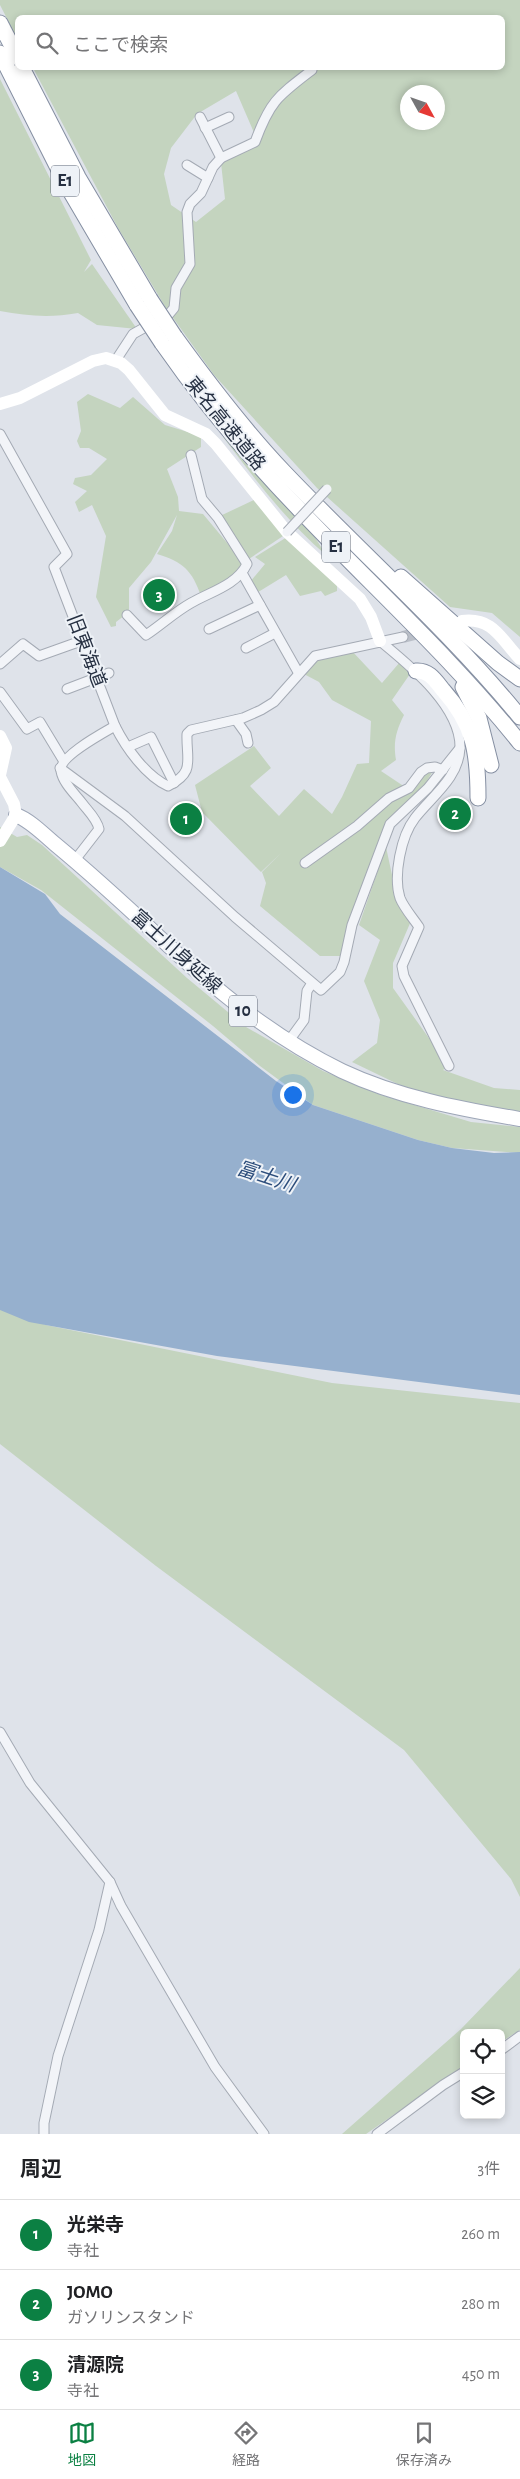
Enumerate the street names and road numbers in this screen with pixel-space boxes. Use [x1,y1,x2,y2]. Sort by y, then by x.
road number: E1 [51,166,79,197]
street label: 東名高速道路 [182,372,270,474]
road number: E1 [322,532,350,562]
street label: 旧東海道 [64,612,109,690]
street label: 富士川身延線 [127,905,226,997]
road number: 10 [229,996,257,1026]

